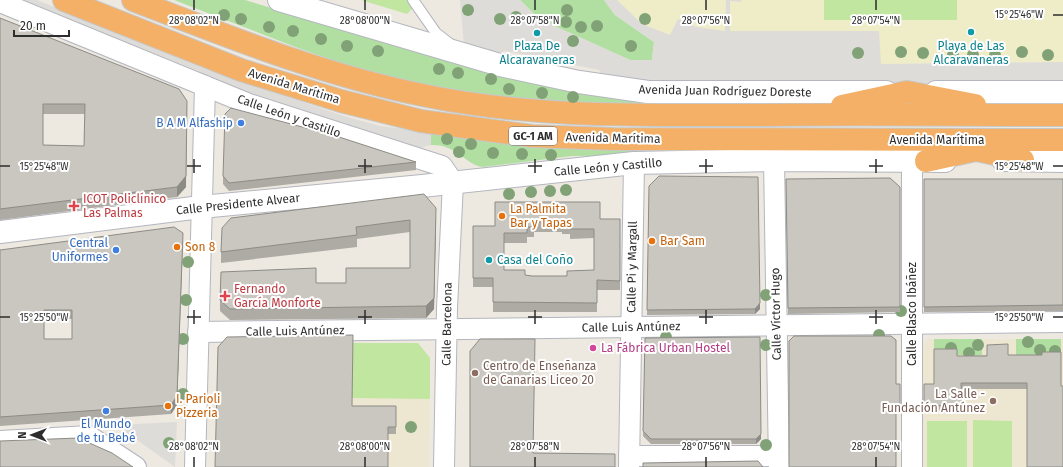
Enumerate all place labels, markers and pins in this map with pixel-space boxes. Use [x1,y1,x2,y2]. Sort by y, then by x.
marker: Playa de Las Alcaravaneras [966,27,976,37]
marker: Plaza De Alcaravaneras [532,28,542,38]
place label: Plaza De Alcaravaneras [499,39,575,67]
place label: Playa de Las Alcaravaneras [933,39,1009,67]
place label: B A M Alfaship [156,116,233,130]
marker: B A M Alfaship [236,118,246,128]
place label: ICOT Policlínico Las Palmas [83,192,166,220]
marker: ICOT Policlínico Las Palmas [68,200,80,212]
place label: La Palmita Bar y Tapas [510,202,572,230]
marker: La Palmita Bar y Tapas [497,211,507,221]
place label: Bar Sam [660,234,705,248]
place label: Central Uniformes [52,236,108,264]
marker: Bar Sam [647,236,657,246]
place label: Son 8 [185,240,216,254]
marker: Son 8 [172,242,182,252]
marker: Central Uniformes [111,245,121,255]
place label: Casa del Coño [497,253,573,267]
marker: Casa del Coño [484,255,494,265]
place label: Fernando García Monforte [234,282,321,310]
marker: Fernando García Monforte [219,290,231,302]
place label: La Fábrica Urban Hostel [601,341,731,355]
marker: La Fábrica Urban Hostel [588,343,598,353]
place label: Centro de Enseñanza de Canarias Liceo 20 [483,359,596,387]
marker: Centro de Enseñanza de Canarias Liceo 20 [470,368,480,378]
place label: La Salle - Fundación Antúnez [882,387,985,415]
place label: I. Parioli Pizzeria [176,392,220,420]
marker: La Salle - Fundación Antúnez [988,396,998,406]
marker: I. Parioli Pizzeria [163,401,173,411]
marker: El Mundo de tu Bebé [101,406,111,416]
place label: El Mundo de tu Bebé [77,417,135,445]

